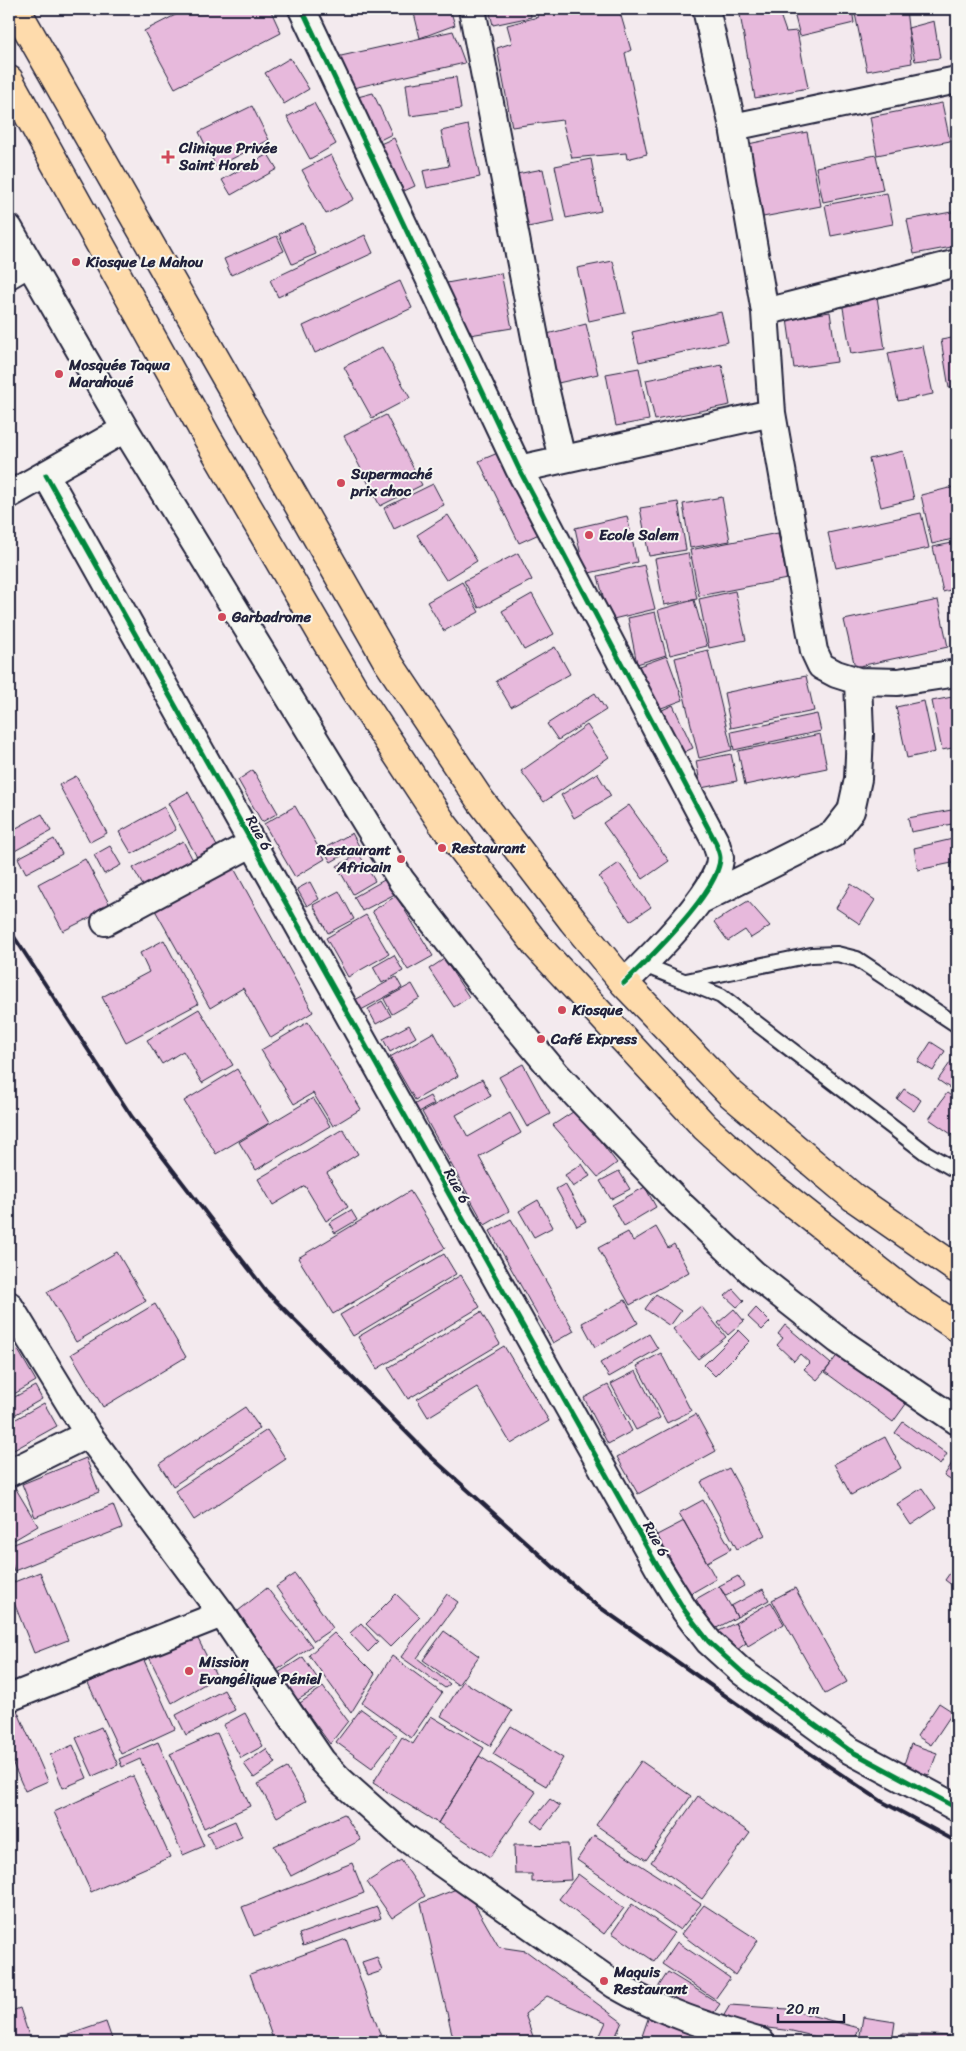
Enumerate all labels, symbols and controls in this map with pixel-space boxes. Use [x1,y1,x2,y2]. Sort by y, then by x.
place label: Clinique Privée Saint Horeb [178,135,278,178]
marker: Clinique Privée Saint Horeb [161,150,175,164]
place label: Kiosque Le Mahou [85,249,204,275]
marker: Kiosque Le Mahou [70,256,82,268]
place label: Mosquée Taqwa Marahoué [68,352,170,395]
marker: Mosquée Taqwa Marahoué [53,368,65,380]
place label: Supermaché prix choc [350,461,433,504]
marker: Supermaché prix choc [335,477,347,489]
place label: Ecole Salem [599,522,679,548]
marker: Ecole Salem [583,529,595,541]
place label: Garbadrome [231,604,312,630]
marker: Garbadrome [216,611,228,623]
street label: Rue 6 [239,810,279,856]
place label: Restaurant [451,835,527,861]
place label: Restaurant Africain [316,837,392,880]
marker: Restaurant [436,842,448,854]
marker: Restaurant Africain [395,853,407,865]
place label: Kiosque [571,997,623,1023]
marker: Kiosque [556,1004,568,1016]
place label: Café Express [550,1026,638,1052]
marker: Café Express [535,1033,547,1045]
street label: Rue 6 [437,1163,477,1209]
street label: Rue 6 [636,1516,676,1562]
place label: Mission Evangélique Péniel [198,1649,322,1692]
marker: Mission Evangélique Péniel [183,1665,195,1677]
place label: Maquis Restaurant [613,1959,689,2002]
marker: Maquis Restaurant [598,1975,610,1987]
scale bar [778,1991,845,2023]
text: 20 m [786,1996,820,2022]

